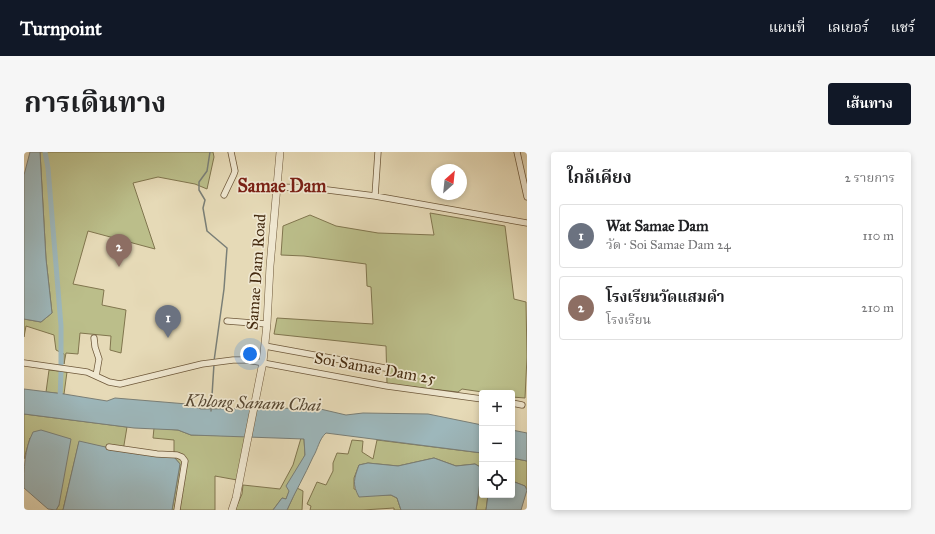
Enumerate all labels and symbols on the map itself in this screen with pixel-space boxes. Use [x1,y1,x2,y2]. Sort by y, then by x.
north arrow [431,164,467,200]
district label: Samae Dam [238,175,327,197]
street label: Samae Dam Road [242,213,270,331]
pin: 2 [106,234,132,267]
pin: 1 [155,305,181,338]
your location [240,344,260,364]
street label: Soi Samae Dam 25 [313,348,438,388]
water label: Khlong Sanam Chai [184,390,321,416]

